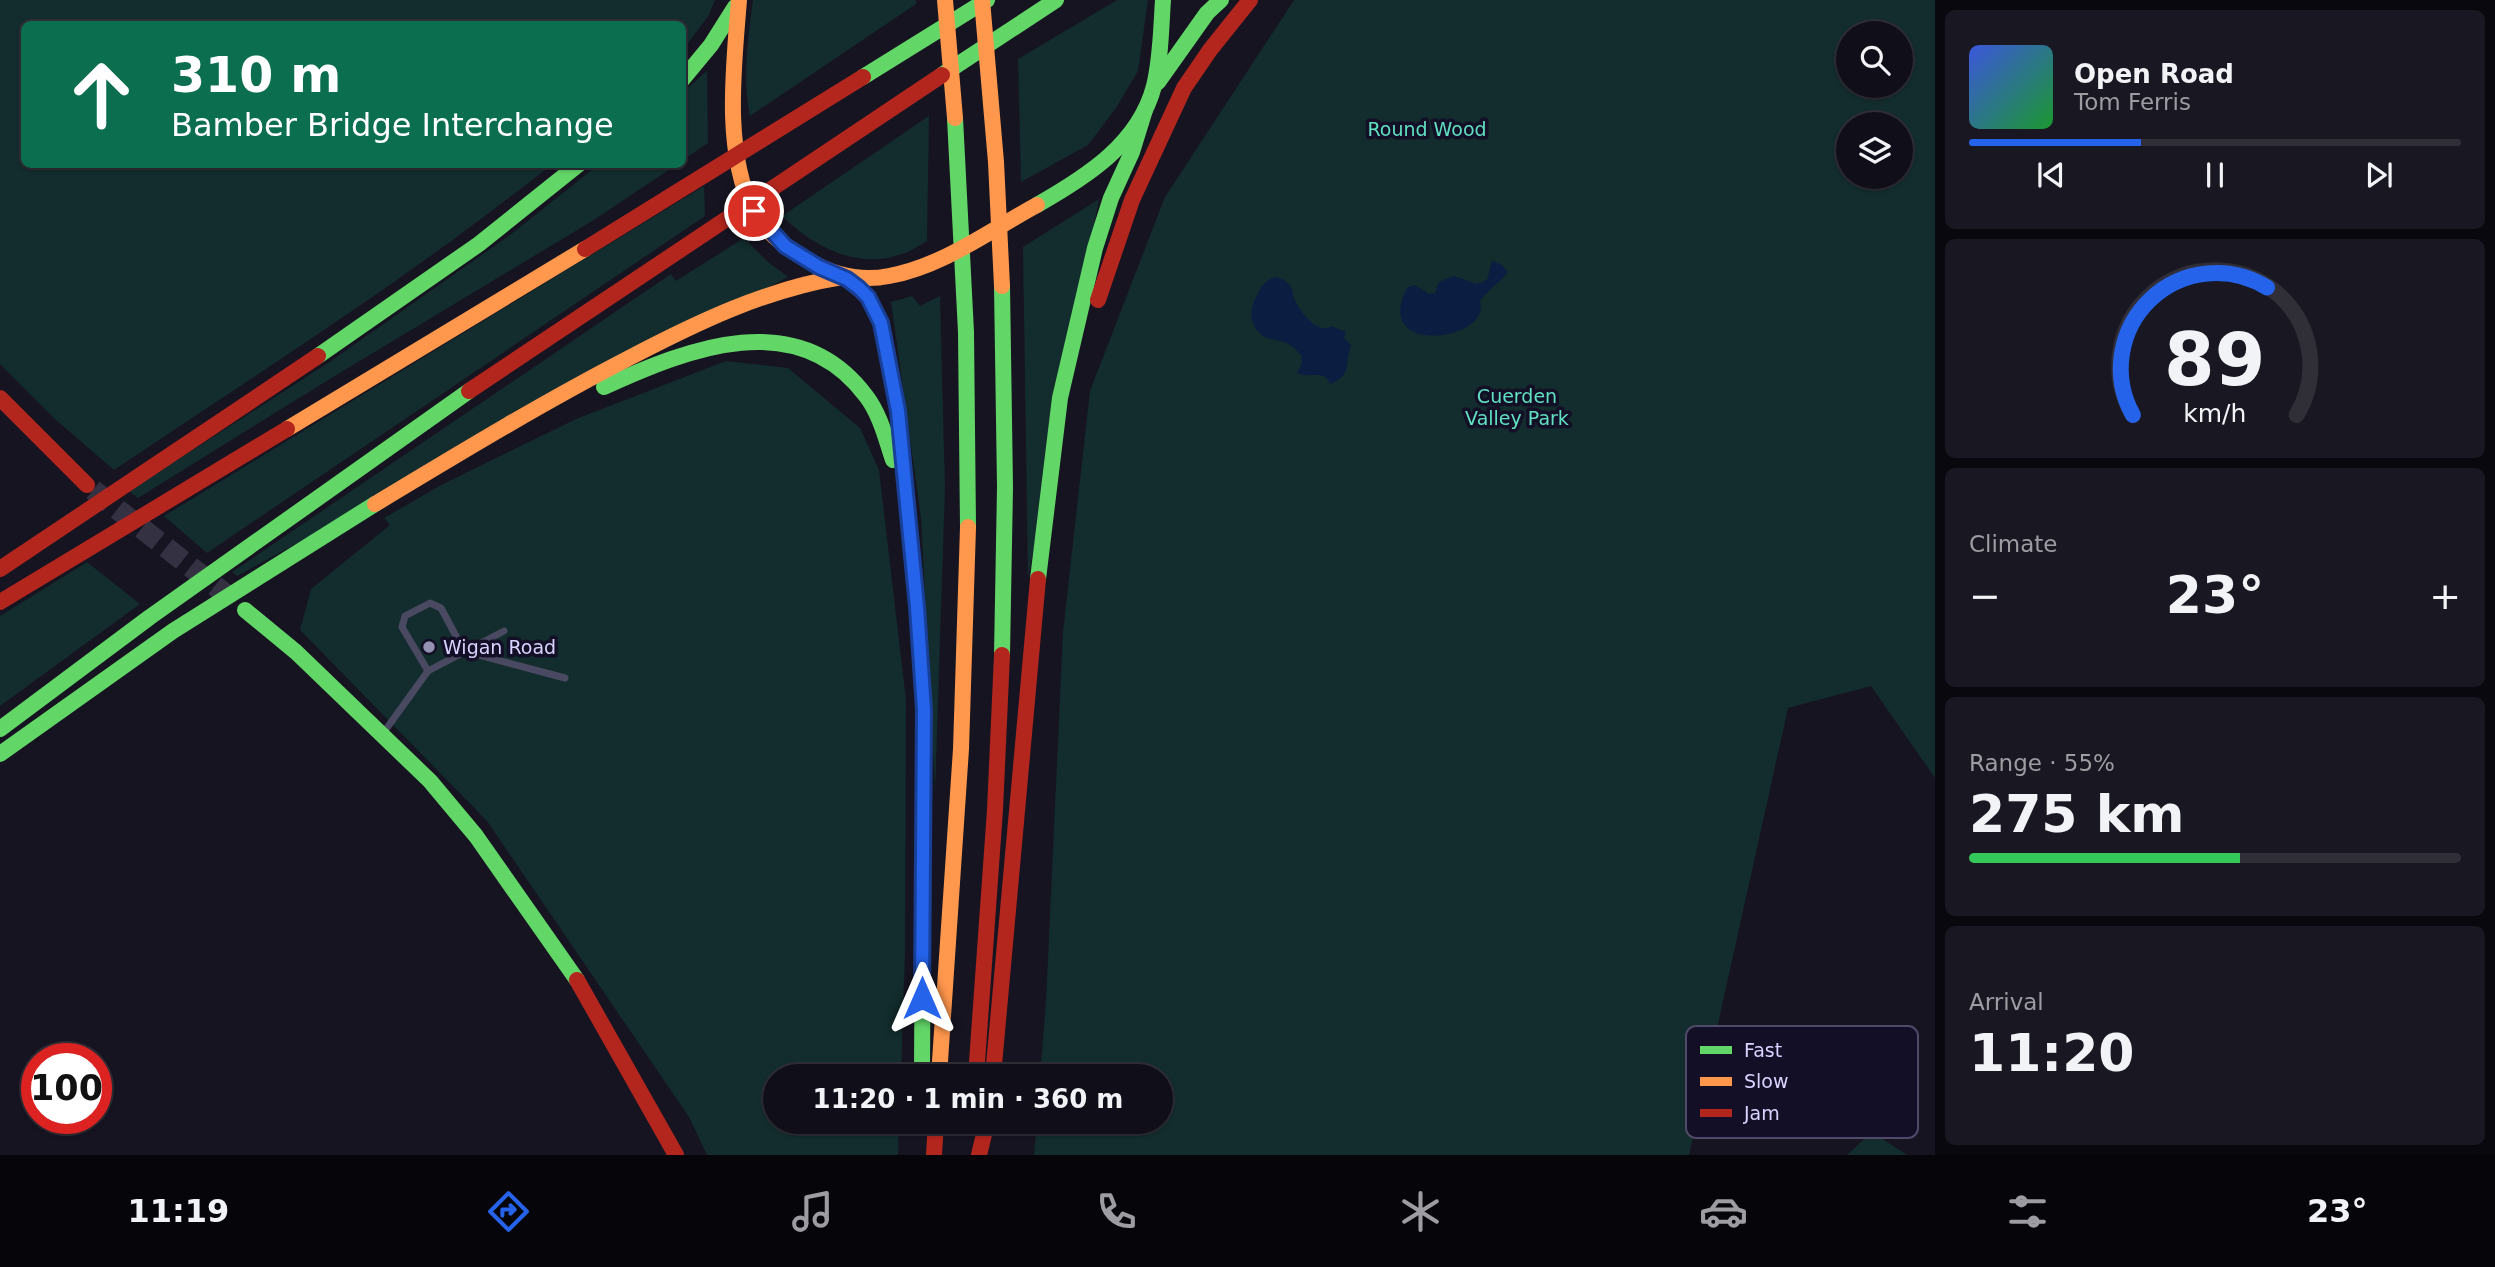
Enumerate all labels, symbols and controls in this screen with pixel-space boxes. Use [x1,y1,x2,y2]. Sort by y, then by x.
map controls [1836,21,1913,189]
button: search [1836,21,1913,98]
text: 310 m [171,47,341,104]
icon: ahead [56,49,147,140]
text: Open Road [2074,59,2234,89]
text: Tom Ferris [2074,89,2191,115]
text: Bamber Bridge Interchange [171,106,614,144]
button: layers [1836,112,1913,189]
park label: Round Wood [1367,118,1487,140]
icon: previous [2032,156,2070,194]
icon: pause [2196,156,2234,194]
icon: next [2360,156,2398,194]
pin [724,181,784,241]
icon: arrive [735,192,773,230]
text: 89 [2164,317,2266,402]
park label: Cuerden Valley Park [1465,385,1569,429]
text: km/h [2183,398,2247,427]
text: Climate [1969,531,2058,557]
text: 23° [2166,565,2264,625]
text: − [1969,574,2001,618]
text: + [2429,574,2461,618]
place label: Wigan Road [443,636,556,658]
marker: Wigan Road [421,639,437,655]
text: Range · 55% [1969,750,2115,776]
text: 275 km [1969,784,2184,844]
position arrow [885,961,959,1035]
text: Arrival [1969,989,2044,1015]
text: 11:20 [1969,1023,2135,1083]
legend [1686,1026,1918,1138]
text: Fast [1744,1039,1782,1061]
speed limit sign: 100 [21,1043,112,1134]
text: Slow [1744,1070,1789,1092]
text: 11:20 · 1 min · 360 m [813,1084,1123,1114]
text: Jam [1743,1102,1780,1124]
icon: directions [484,1187,533,1236]
icon: music [788,1187,837,1236]
icon: phone [1092,1187,1141,1236]
icon: climate [1396,1187,1445,1236]
icon: car [1699,1187,1748,1236]
icon: filters [2003,1187,2052,1236]
text: 11:19 [127,1192,229,1230]
text: 23° [2307,1192,2367,1230]

